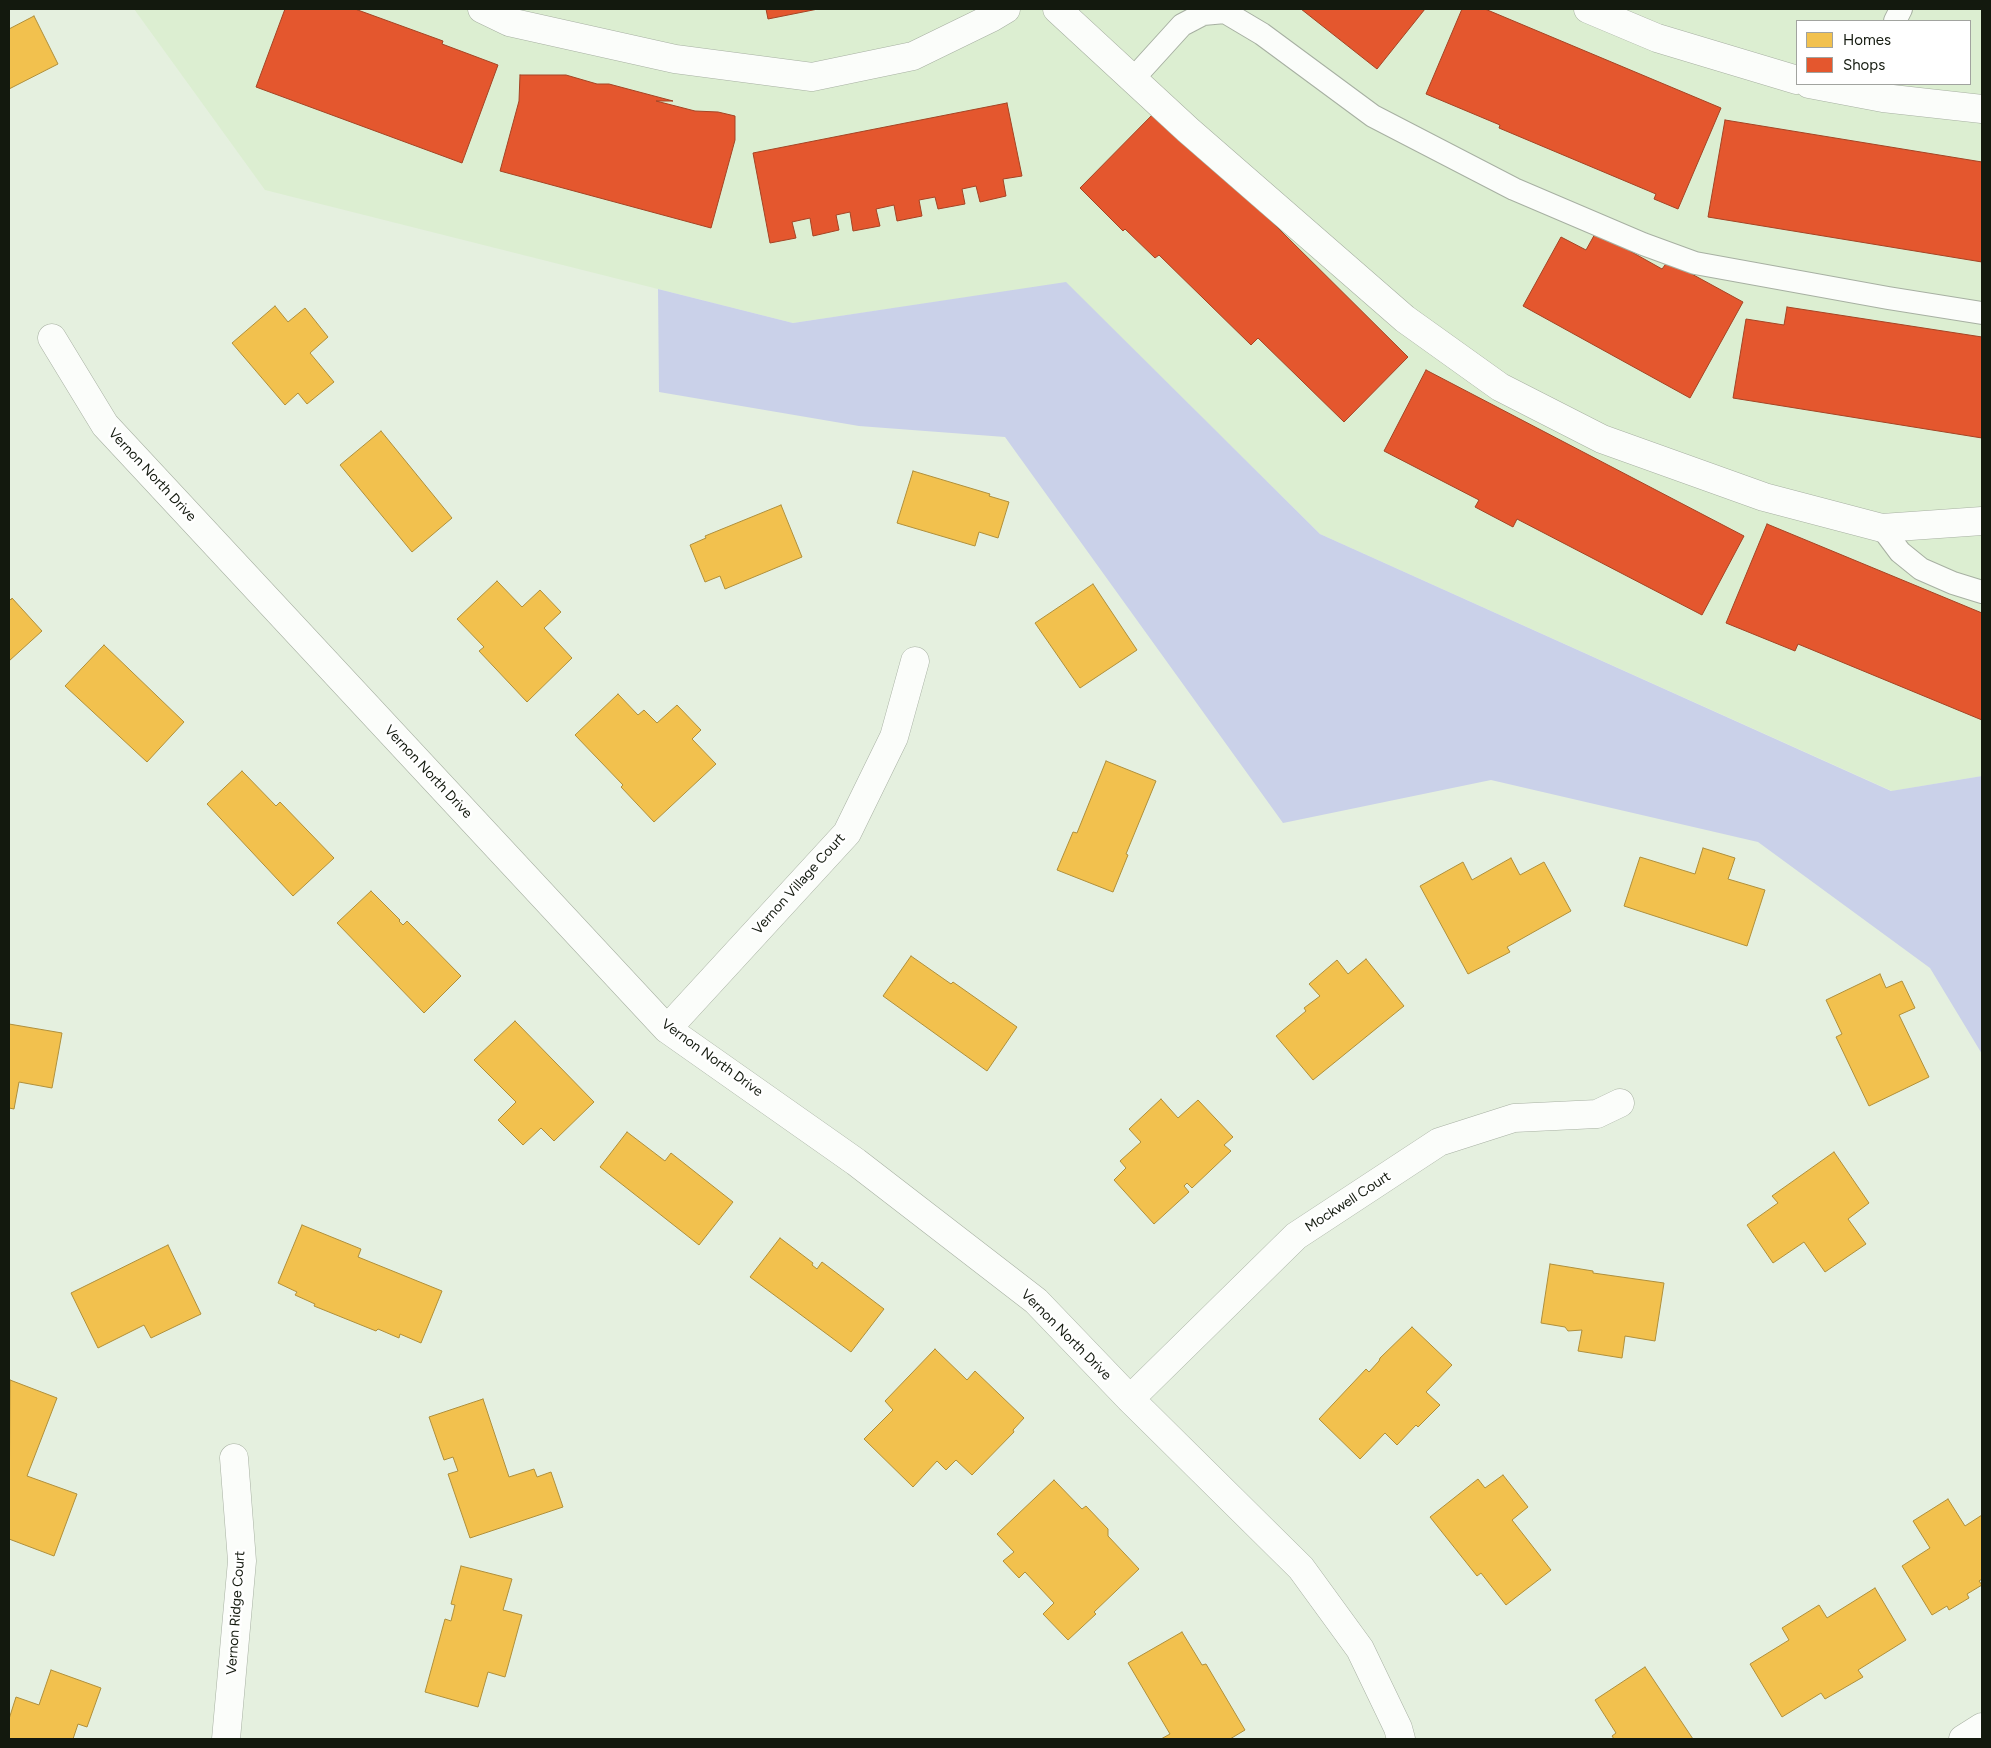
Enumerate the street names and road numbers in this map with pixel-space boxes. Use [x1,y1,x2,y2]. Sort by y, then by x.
street label: Vernon North Drive [104,425,200,525]
street label: Vernon North Drive [380,722,476,822]
street label: Vernon Village Court [749,830,849,938]
street label: Vernon North Drive [658,1016,766,1100]
street label: Mockwell Court [1302,1168,1394,1236]
street label: Vernon North Drive [1017,1286,1115,1384]
street label: Vernon Ridge Court [223,1550,249,1676]

